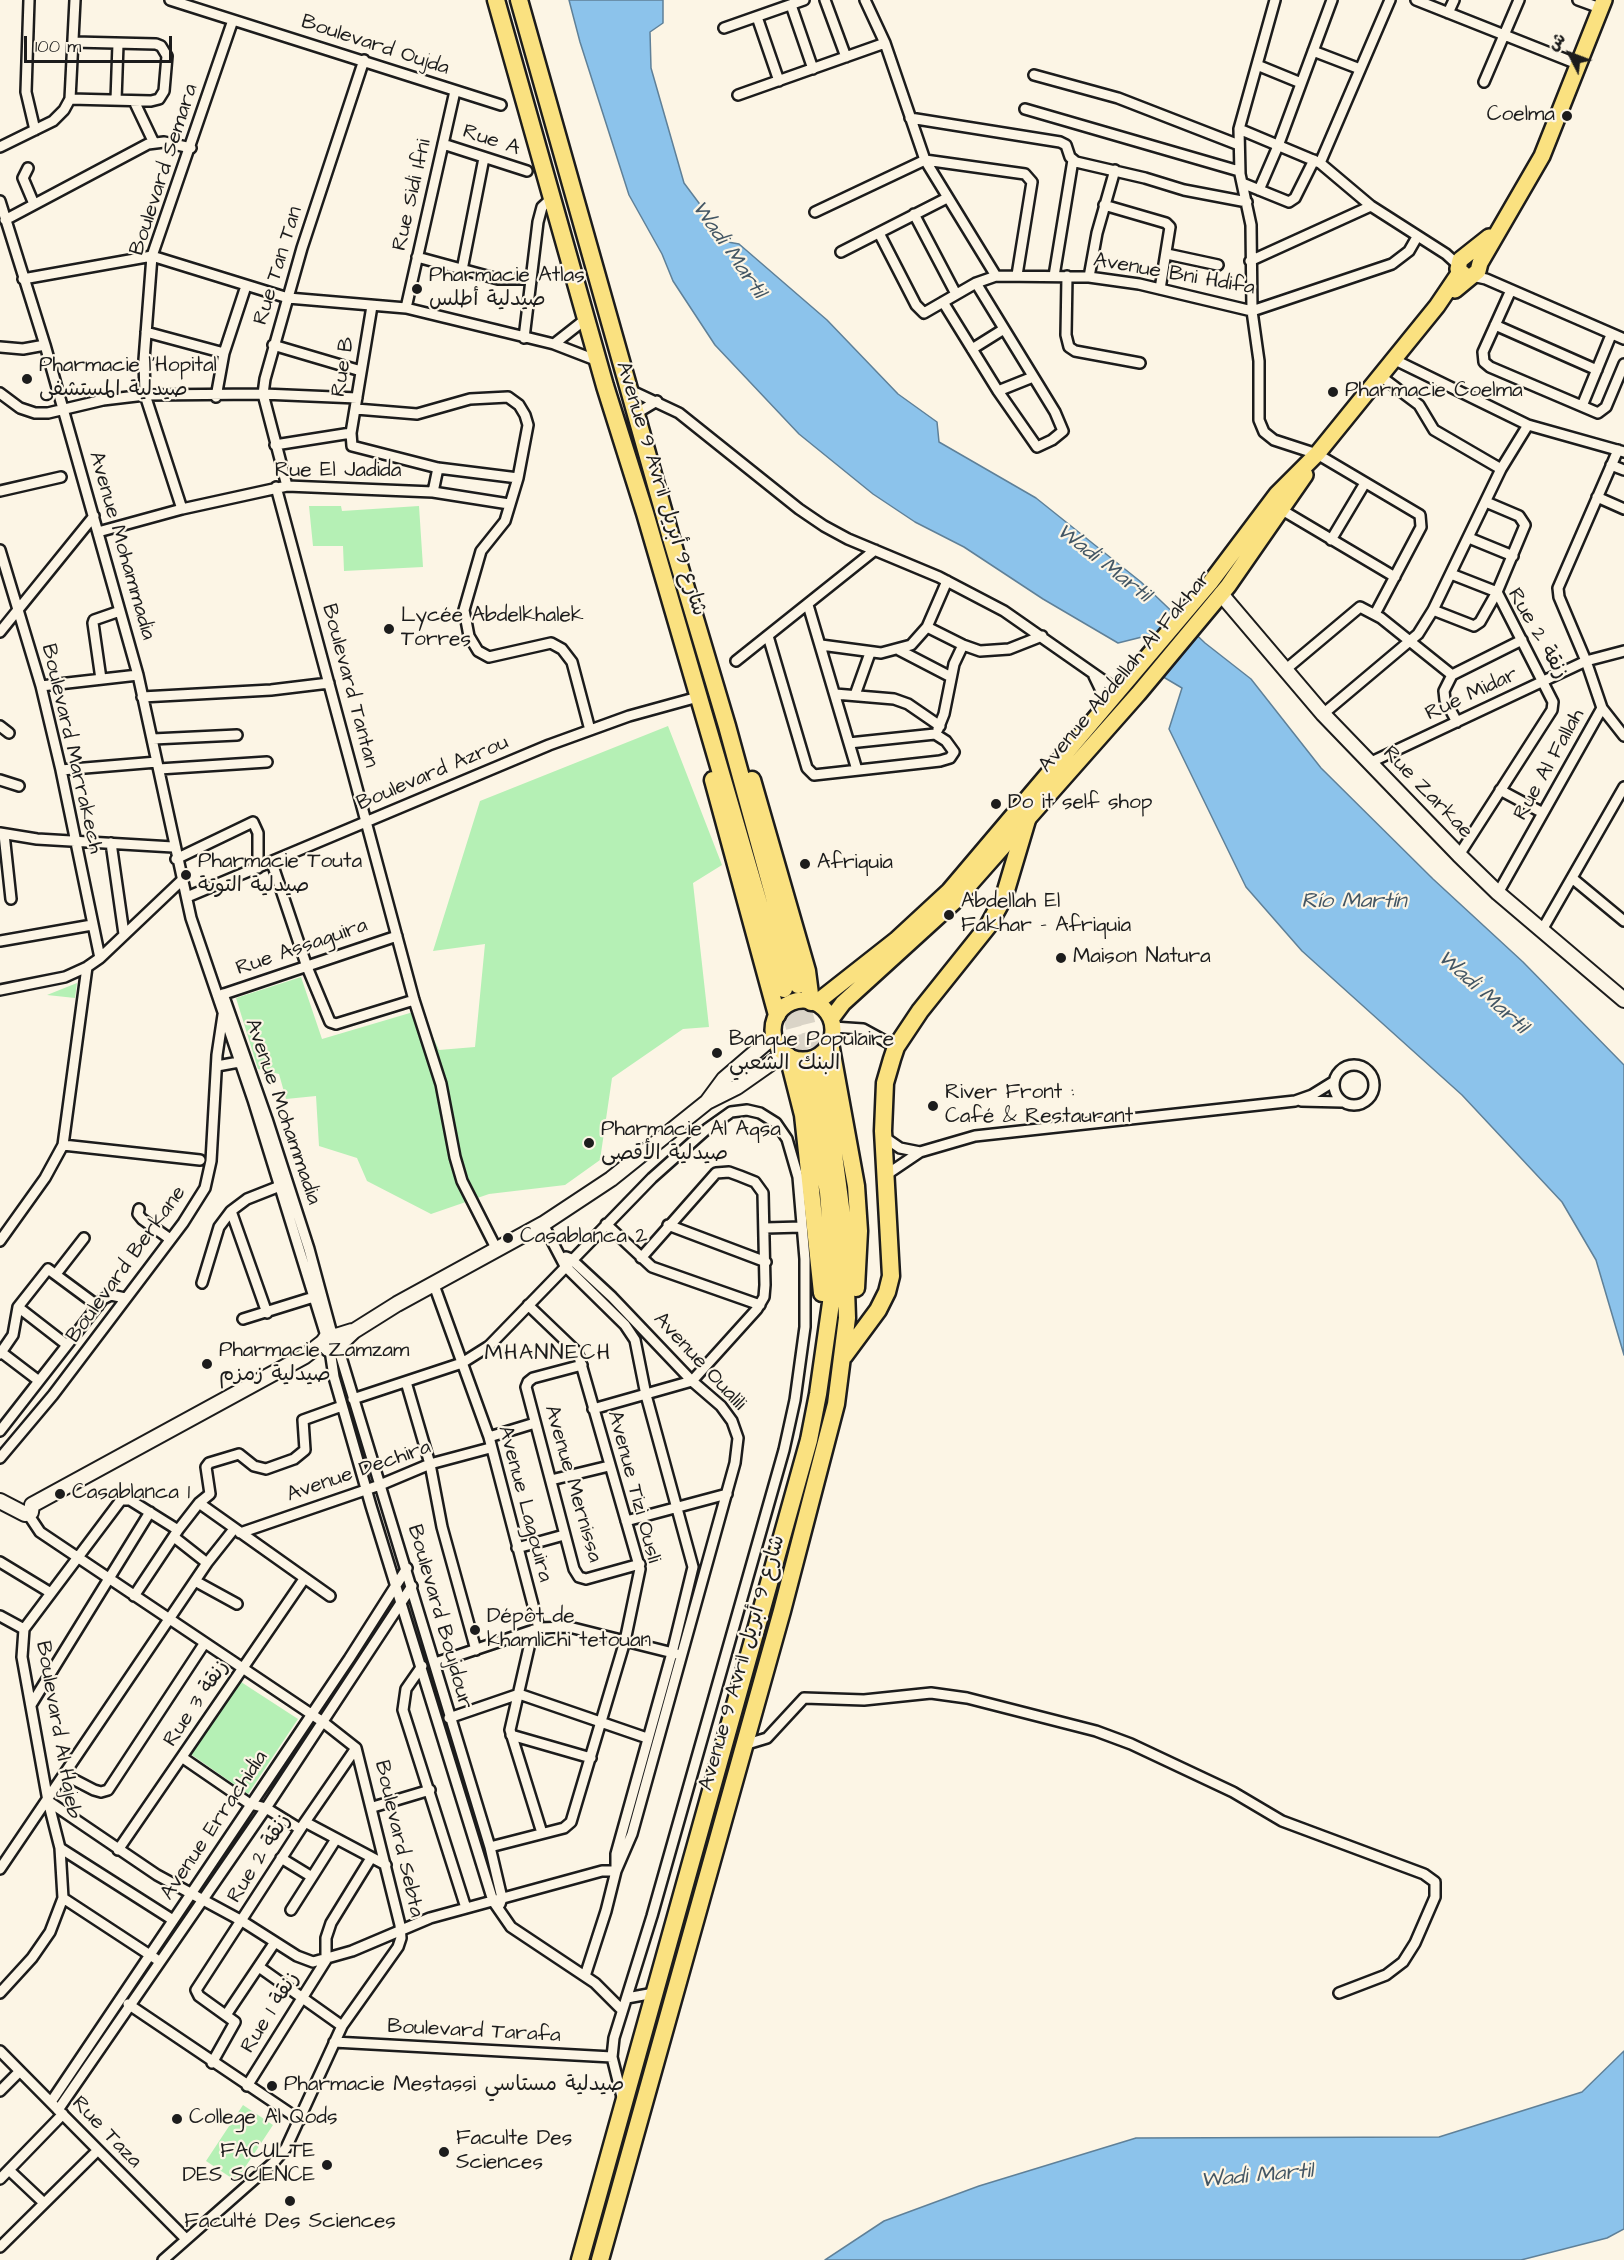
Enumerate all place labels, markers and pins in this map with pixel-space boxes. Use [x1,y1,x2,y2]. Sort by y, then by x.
place label: Coelma [1487,103,1555,129]
marker: Coelma [1560,109,1574,123]
place label: Pharmacie Atlas صيدلية أطلس [429,264,585,314]
marker: Pharmacie Atlas صيدلية أطلس [410,282,424,296]
place label: Pharmacie l'Hopital صيدلية المستشفى [39,354,217,404]
marker: Pharmacie l'Hopital صيدلية المستشفى [20,372,34,386]
place label: Pharmacie Coelma [1345,379,1523,405]
marker: Pharmacie Coelma [1326,385,1340,399]
place label: Lycée Abdelkhalek Torres [401,604,584,654]
marker: Lycée Abdelkhalek Torres [382,622,396,636]
place label: Do it self shop [1008,791,1152,817]
marker: Do it self shop [989,797,1003,811]
place label: Pharmacie Touta صيدلية التوتة [198,850,362,900]
place label: Afriquia [817,851,893,877]
marker: Afriquia [798,857,812,871]
marker: Pharmacie Touta صيدلية التوتة [179,868,193,882]
place label: Abdellah El Fakhar - Afriquia [961,890,1131,940]
marker: Abdellah El Fakhar - Afriquia [942,908,956,922]
place label: Maison Natura [1073,945,1211,971]
marker: Maison Natura [1054,951,1068,965]
place label: Banque Populaire البنك الشعبي [729,1028,894,1078]
marker: Banque Populaire البنك الشعبي [710,1046,724,1060]
place label: River Front : Café & Restaurant [945,1081,1133,1131]
marker: River Front : Café & Restaurant [926,1099,940,1113]
place label: Pharmacie Al Aqsa صيدلية الأقصى [601,1118,781,1168]
marker: Pharmacie Al Aqsa صيدلية الأقصى [582,1136,596,1150]
place label: Casablanca 2 [520,1225,647,1251]
marker: Casablanca 2 [501,1231,515,1245]
place label: Pharmacie Zamzam صيدلية زمزم [219,1339,409,1389]
marker: Pharmacie Zamzam صيدلية زمزم [200,1357,214,1371]
place label: Casablanca 1 [72,1481,190,1507]
marker: Casablanca 1 [53,1487,67,1501]
place label: Dépôt de khamlichi tetouan [487,1605,651,1655]
marker: Dépôt de khamlichi tetouan [468,1623,482,1637]
place label: Pharmacie Mestassi صيدلية مستاسي [284,2073,624,2099]
marker: Pharmacie Mestassi صيدلية مستاسي [265,2079,279,2093]
place label: College Al Qods [189,2106,337,2132]
marker: College Al Qods [170,2112,184,2126]
place label: Faculte Des Sciences [456,2127,572,2177]
place label: FACULTE DES SCIENCE [183,2140,315,2190]
marker: Faculte Des Sciences [437,2145,451,2159]
marker: FACULTE DES SCIENCE [320,2158,334,2172]
marker: Faculté Des Sciences [283,2194,297,2208]
place label: Faculté Des Sciences [184,2210,396,2236]

